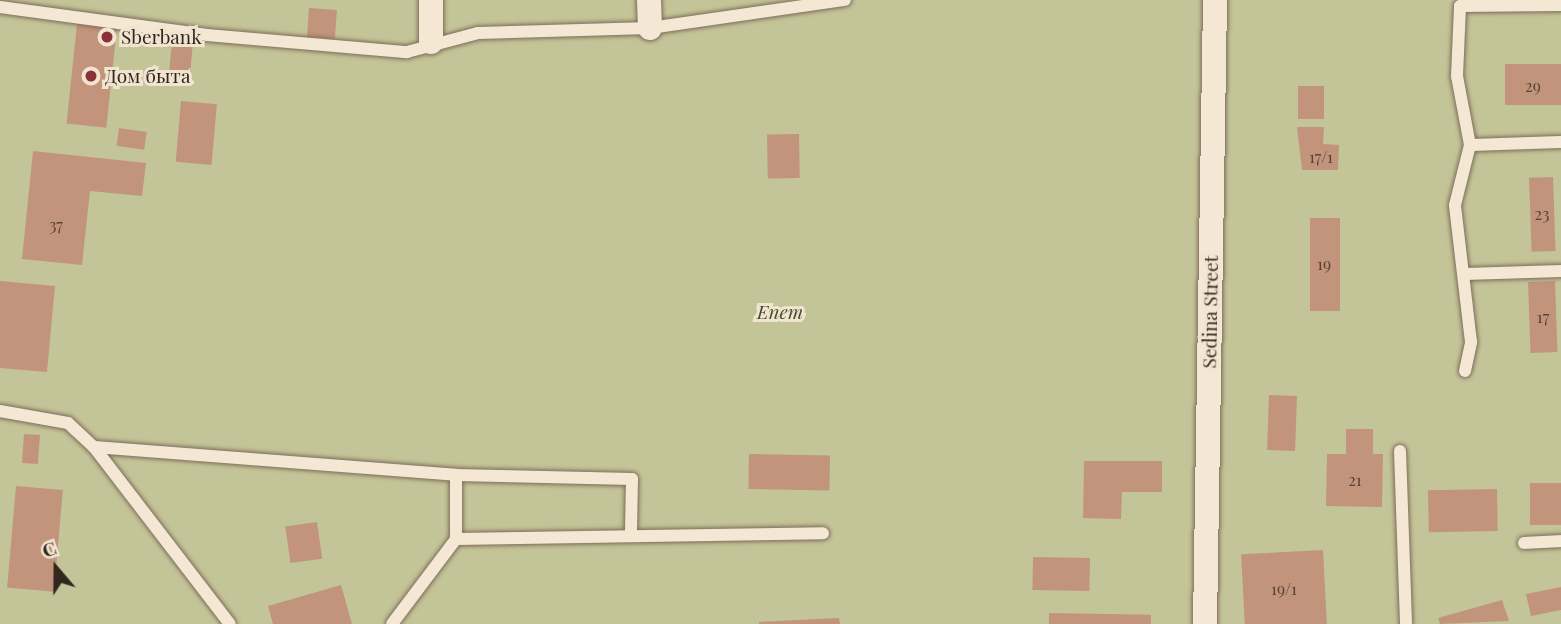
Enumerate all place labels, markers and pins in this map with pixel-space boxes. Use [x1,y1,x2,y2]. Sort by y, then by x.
place label: Sberbank [121,26,202,48]
marker: Sberbank [99,29,115,45]
place label: Дом быта [105,65,190,87]
marker: Дом быта [83,68,99,84]

